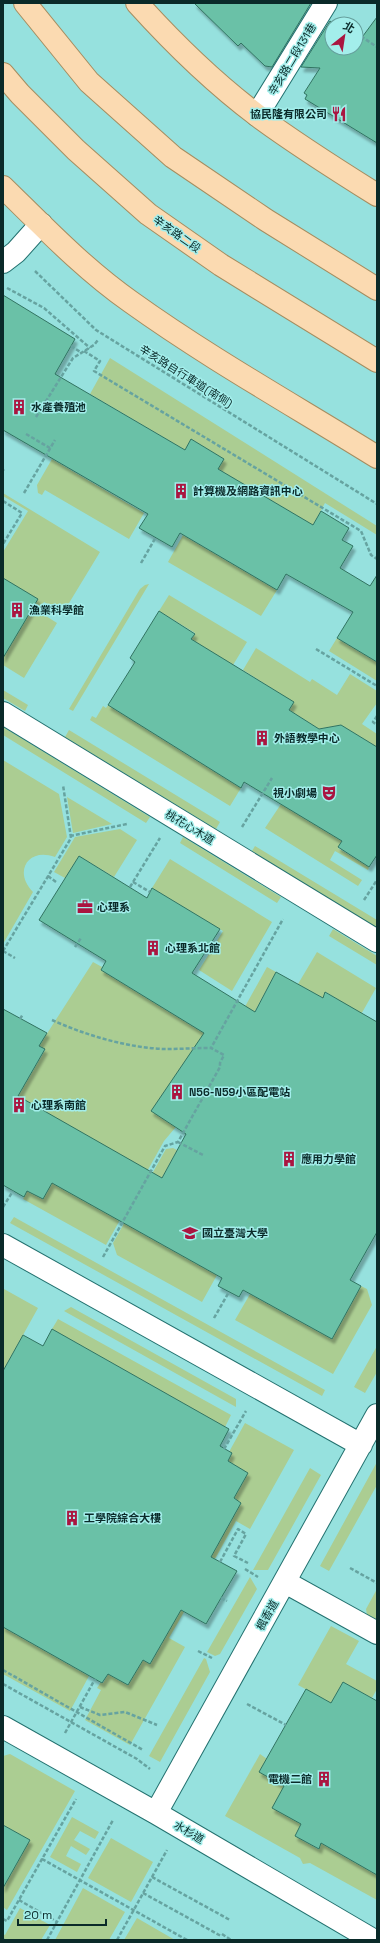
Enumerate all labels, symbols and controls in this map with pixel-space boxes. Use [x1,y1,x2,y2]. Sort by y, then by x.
north arrow [324,16,364,56]
text: 北 [341,19,357,36]
street label: 辛亥路二段131巷 [265,20,319,98]
restaurant icon: 協民隆有限公司 [330,105,348,123]
place label: 協民隆有限公司 [250,107,327,121]
street label: 辛亥路二段 [150,212,204,256]
street label: 辛亥路自行車道(南側) [137,342,235,410]
building icon: 水產養殖池 [10,398,28,416]
place label: 水產養殖池 [31,400,86,414]
building icon: 計算機及網路資訊中心 [172,482,190,500]
place label: 計算機及網路資訊中心 [193,484,303,498]
building icon: 漁業科學館 [8,601,26,619]
place label: 漁業科學館 [29,603,84,617]
building icon: 外語教學中心 [253,729,271,747]
place label: 外語教學中心 [274,731,340,745]
theatre icon: 視小劇場 [320,784,338,802]
place label: 視小劇場 [273,786,317,800]
street label: 桃花心木道 [163,807,217,847]
office icon: 心理系 [76,898,94,916]
place label: 心理系 [97,900,130,914]
building icon: 心理系北館 [144,939,162,957]
place label: 心理系北館 [165,941,220,955]
building icon: N56-N59小區配電站 [168,1083,186,1101]
place label: N56-N59小區配電站 [189,1085,290,1099]
building icon: 心理系南館 [10,1096,28,1114]
place label: 心理系南館 [31,1098,86,1112]
building icon: 應用力學館 [280,1150,298,1168]
place label: 應用力學館 [301,1152,356,1166]
school or university icon: 國立臺灣大學 [181,1224,199,1242]
place label: 國立臺灣大學 [202,1226,268,1240]
building icon: 工學院綜合大樓 [63,1509,81,1527]
place label: 工學院綜合大樓 [84,1511,161,1525]
street label: 楓香道 [253,1597,281,1633]
building icon: 電機二館 [315,1770,333,1788]
place label: 電機二館 [268,1772,312,1786]
street label: 水杉道 [171,1818,207,1846]
scale bar [18,1901,106,1927]
text: 20 m [24,1907,52,1923]

